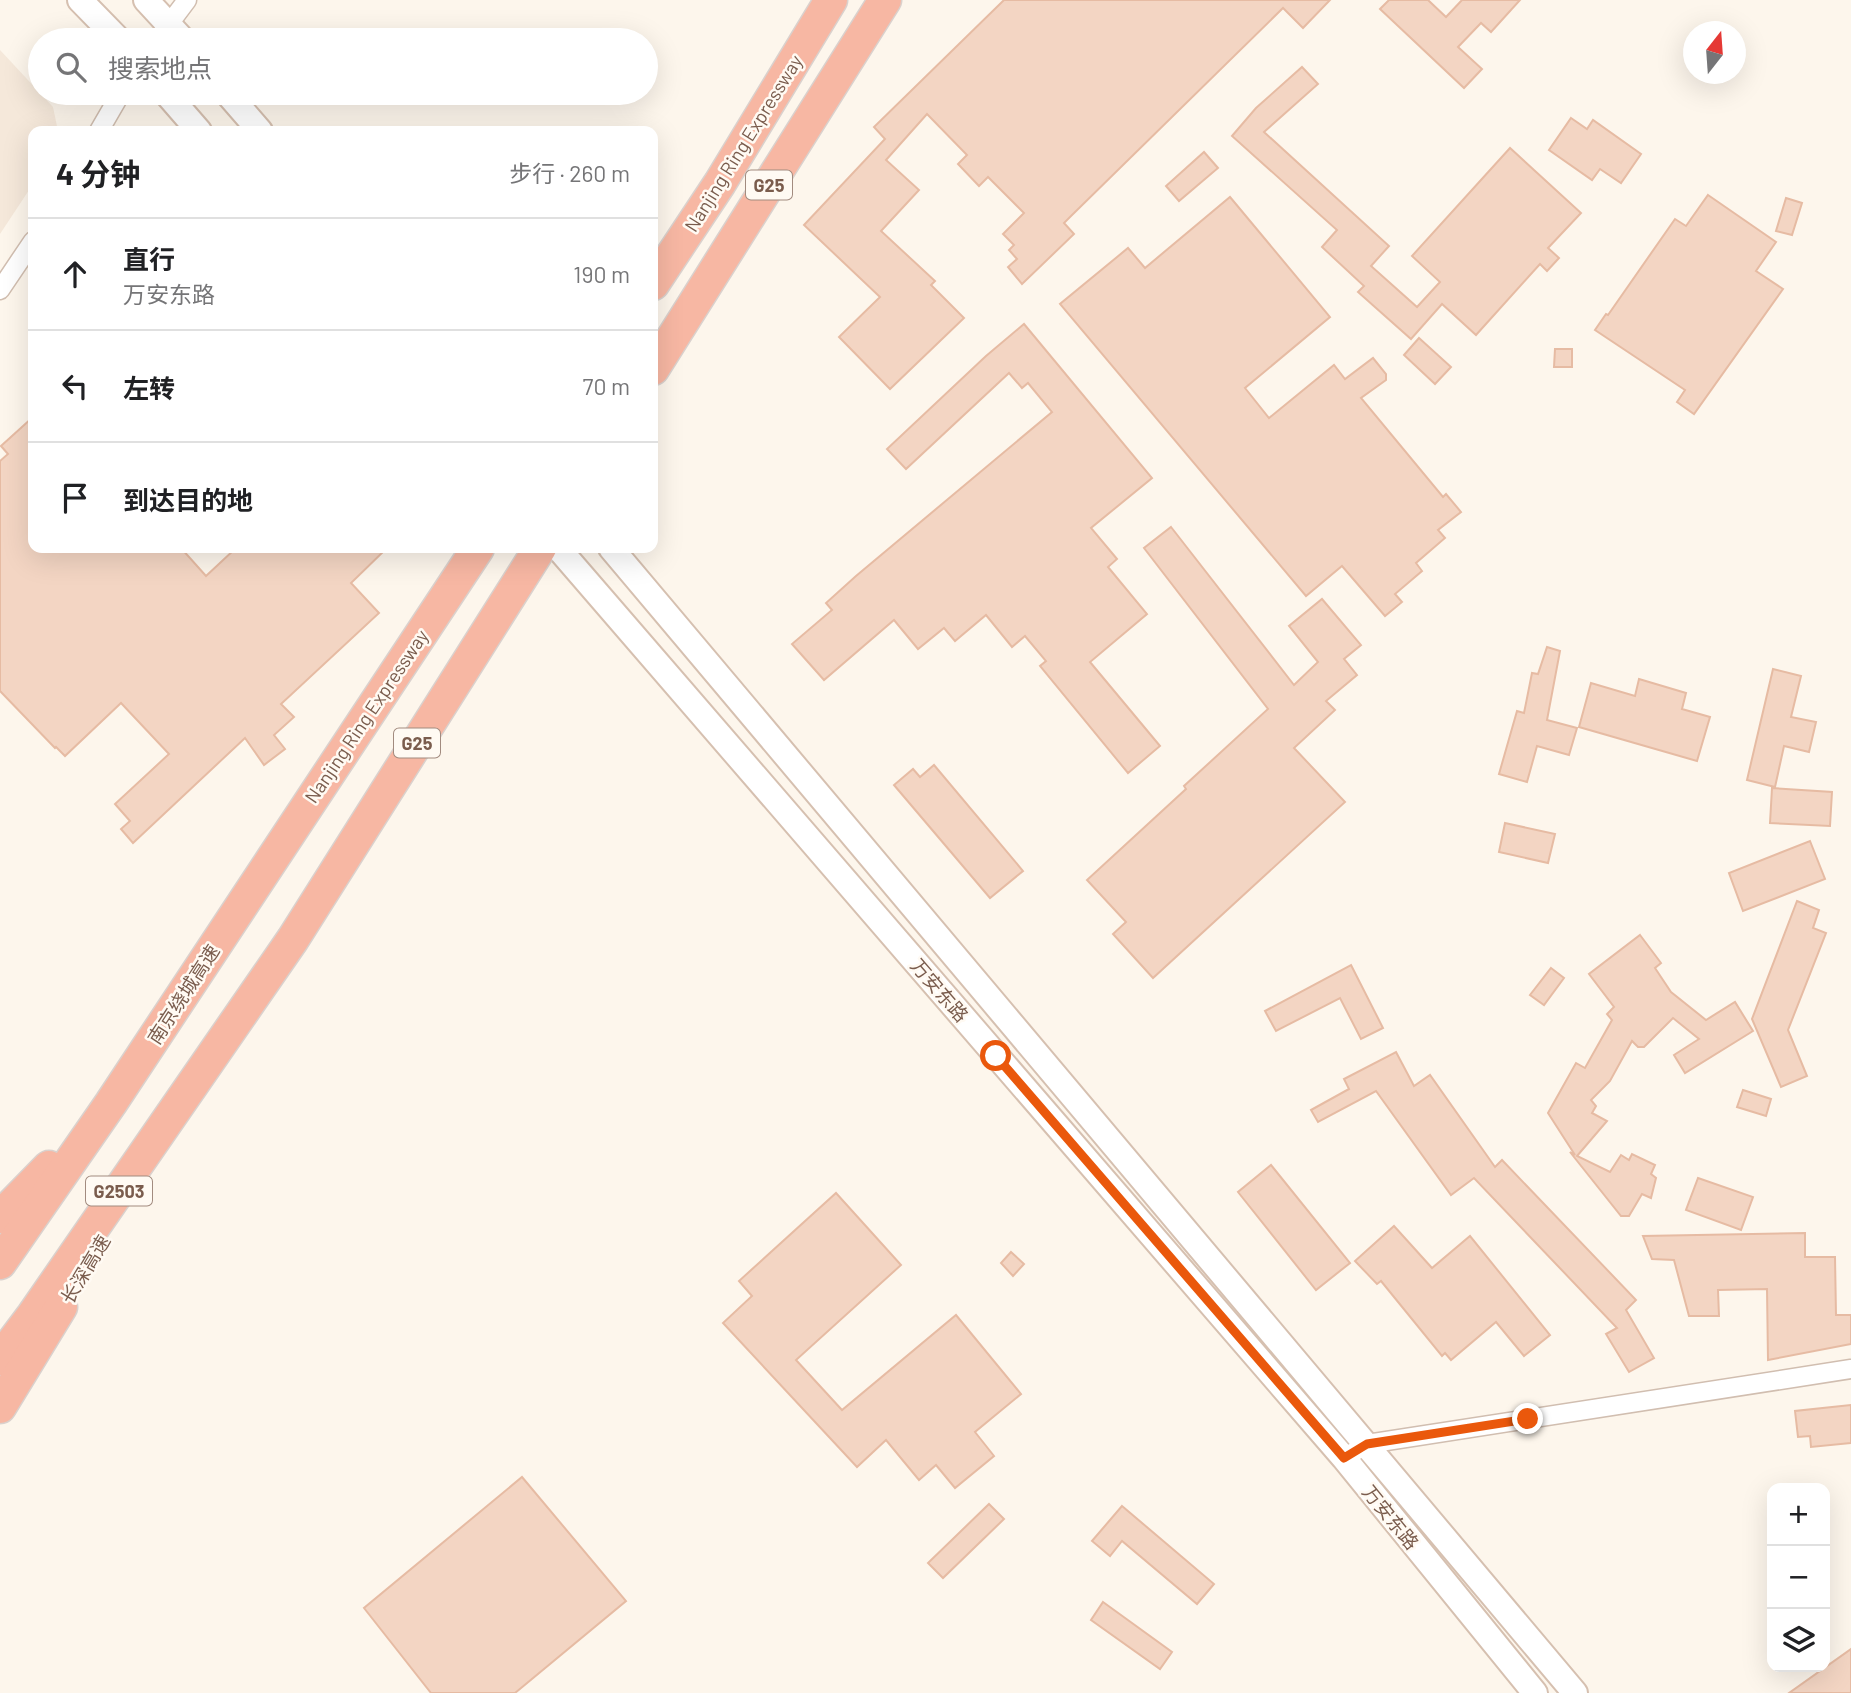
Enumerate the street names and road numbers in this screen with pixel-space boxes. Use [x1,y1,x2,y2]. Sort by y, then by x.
street label: Nanjing Ring Expressway [679,50,807,236]
road number: G25 [746,170,792,200]
street label: Nanjing Ring Expressway [299,625,433,807]
road number: G25 [394,728,440,758]
street label: 南京绕城高速 [142,940,224,1048]
street label: 万安东路 [906,954,974,1026]
road number: G2503 [86,1176,152,1206]
street label: 长深高速 [56,1230,114,1308]
street label: 万安东路 [1358,1480,1424,1554]

